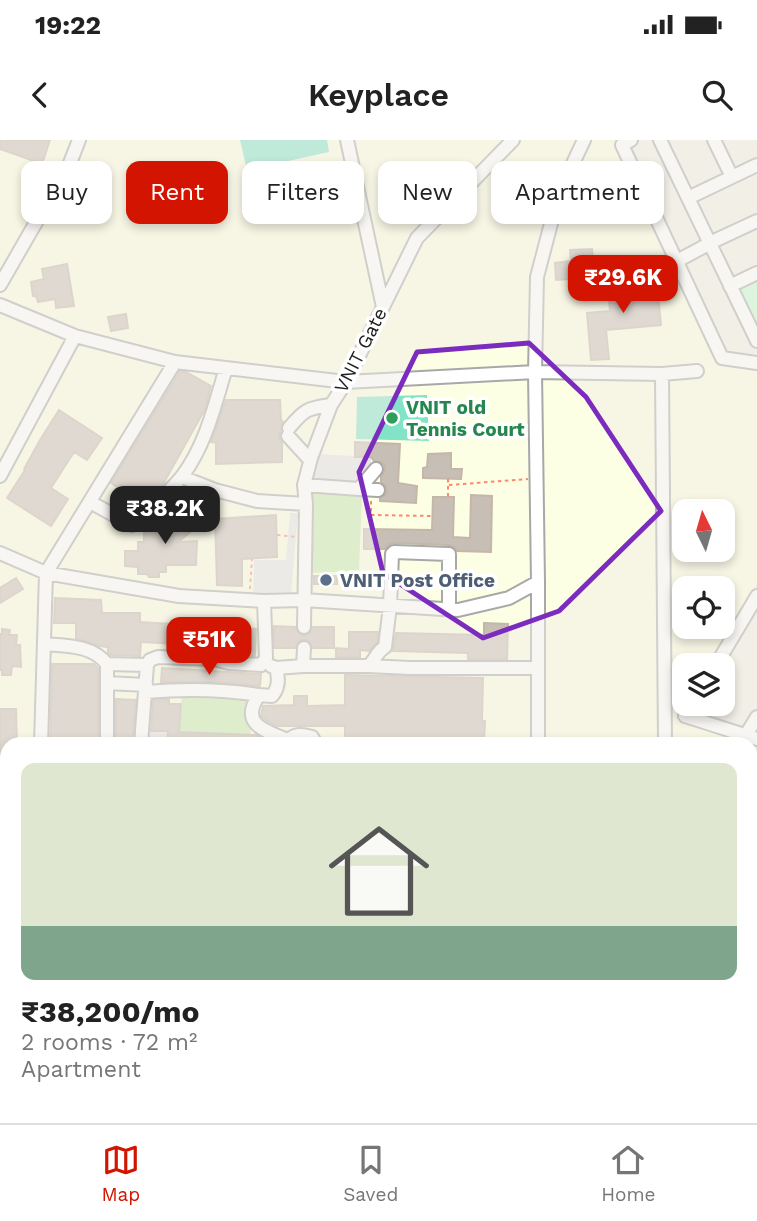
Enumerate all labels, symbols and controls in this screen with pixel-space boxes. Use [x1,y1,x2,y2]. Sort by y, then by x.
text: 19:22 [35,10,101,40]
icon: back [21,76,59,114]
text: Keyplace [308,76,449,114]
icon: search [698,76,736,114]
chip: Buy [21,161,112,224]
chip: Rent [126,161,228,224]
chip: Filters [242,161,364,224]
chip: New [378,161,477,224]
chip: Apartment [491,161,664,224]
pin: ₹29.6K [566,256,680,315]
text: ₹29.6K [584,264,662,291]
street label: VNIT Gate [329,304,392,397]
place label: VNIT old Tennis Court [406,396,525,441]
marker: VNIT old Tennis Court [384,410,400,426]
pin: ₹38.2K [108,486,222,546]
text: ₹38.2K [126,495,204,522]
north arrow [672,499,735,562]
map controls [672,499,735,716]
place label: VNIT Post Office [340,569,495,592]
marker: VNIT Post Office [318,572,334,588]
button: locate [672,576,735,639]
pin: ₹51K [168,617,250,677]
text: ₹51K [182,626,236,653]
button: layers [672,653,735,716]
icon: home [316,808,442,934]
text: ₹38,200/mo [21,994,199,1029]
text: 2 rooms · 72 m² [21,1029,197,1056]
text: Apartment [21,1056,141,1083]
tab: Map [101,1141,140,1206]
tab: Saved [343,1141,398,1206]
tab: Home [601,1141,656,1206]

